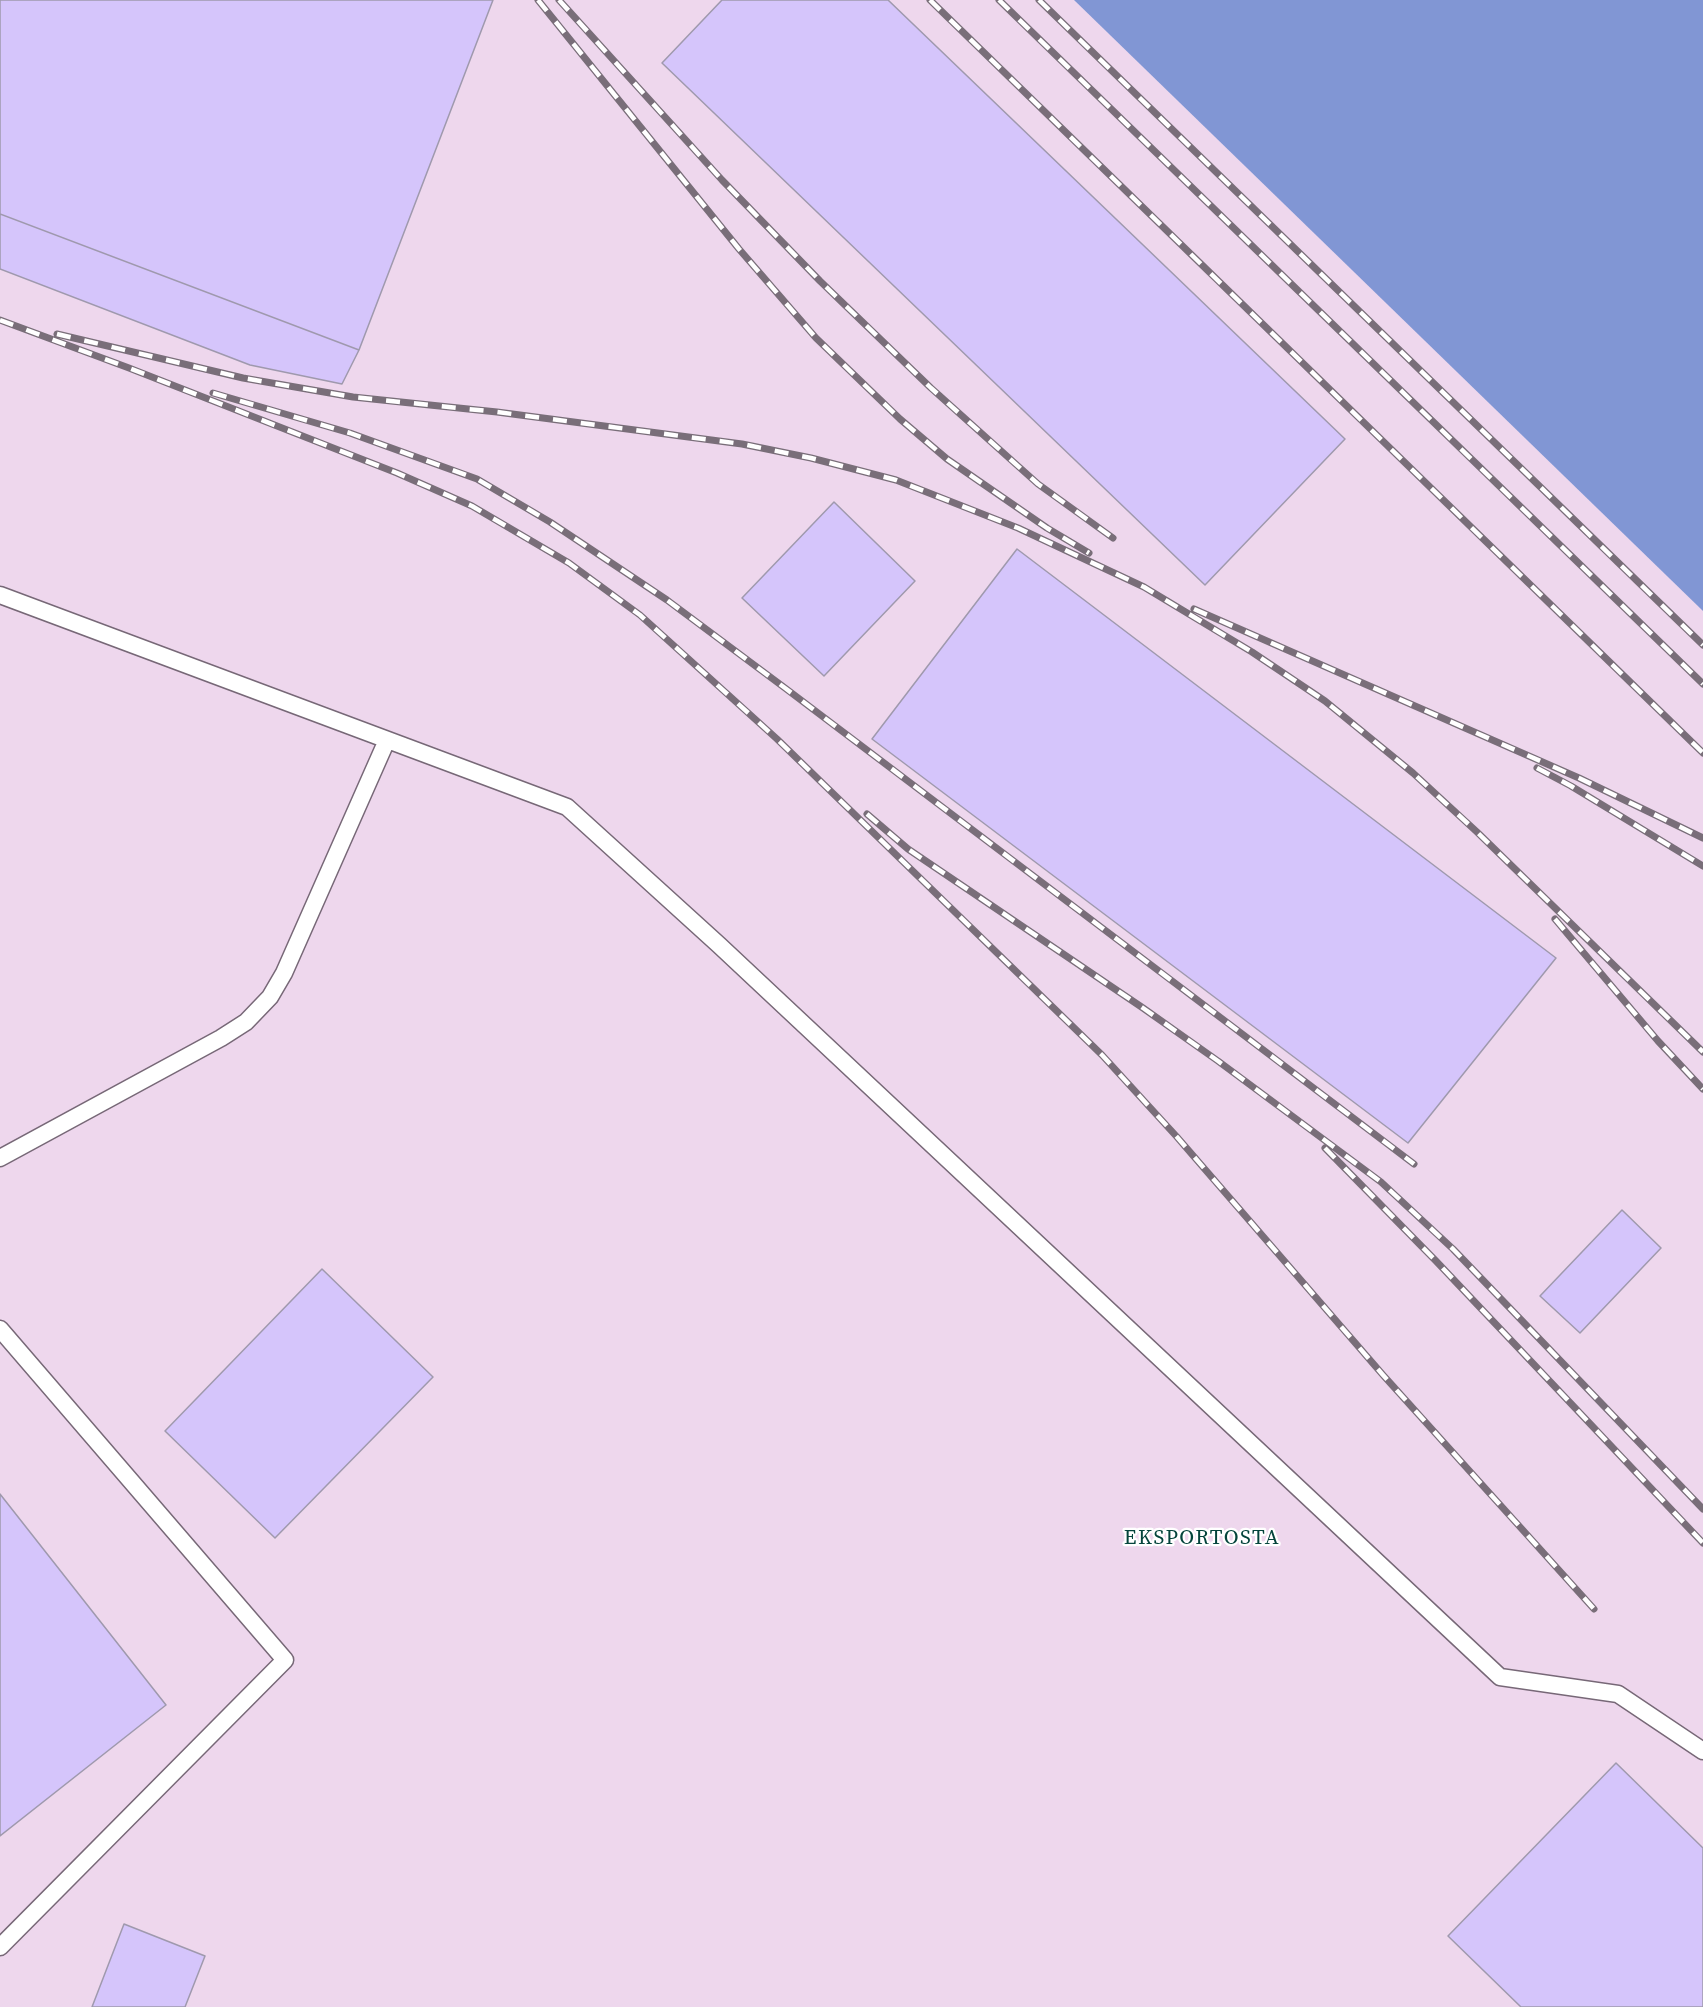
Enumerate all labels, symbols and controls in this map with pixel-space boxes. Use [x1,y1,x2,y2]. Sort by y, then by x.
district label: EKSPORTOSTA [1124,1526,1280,1552]

